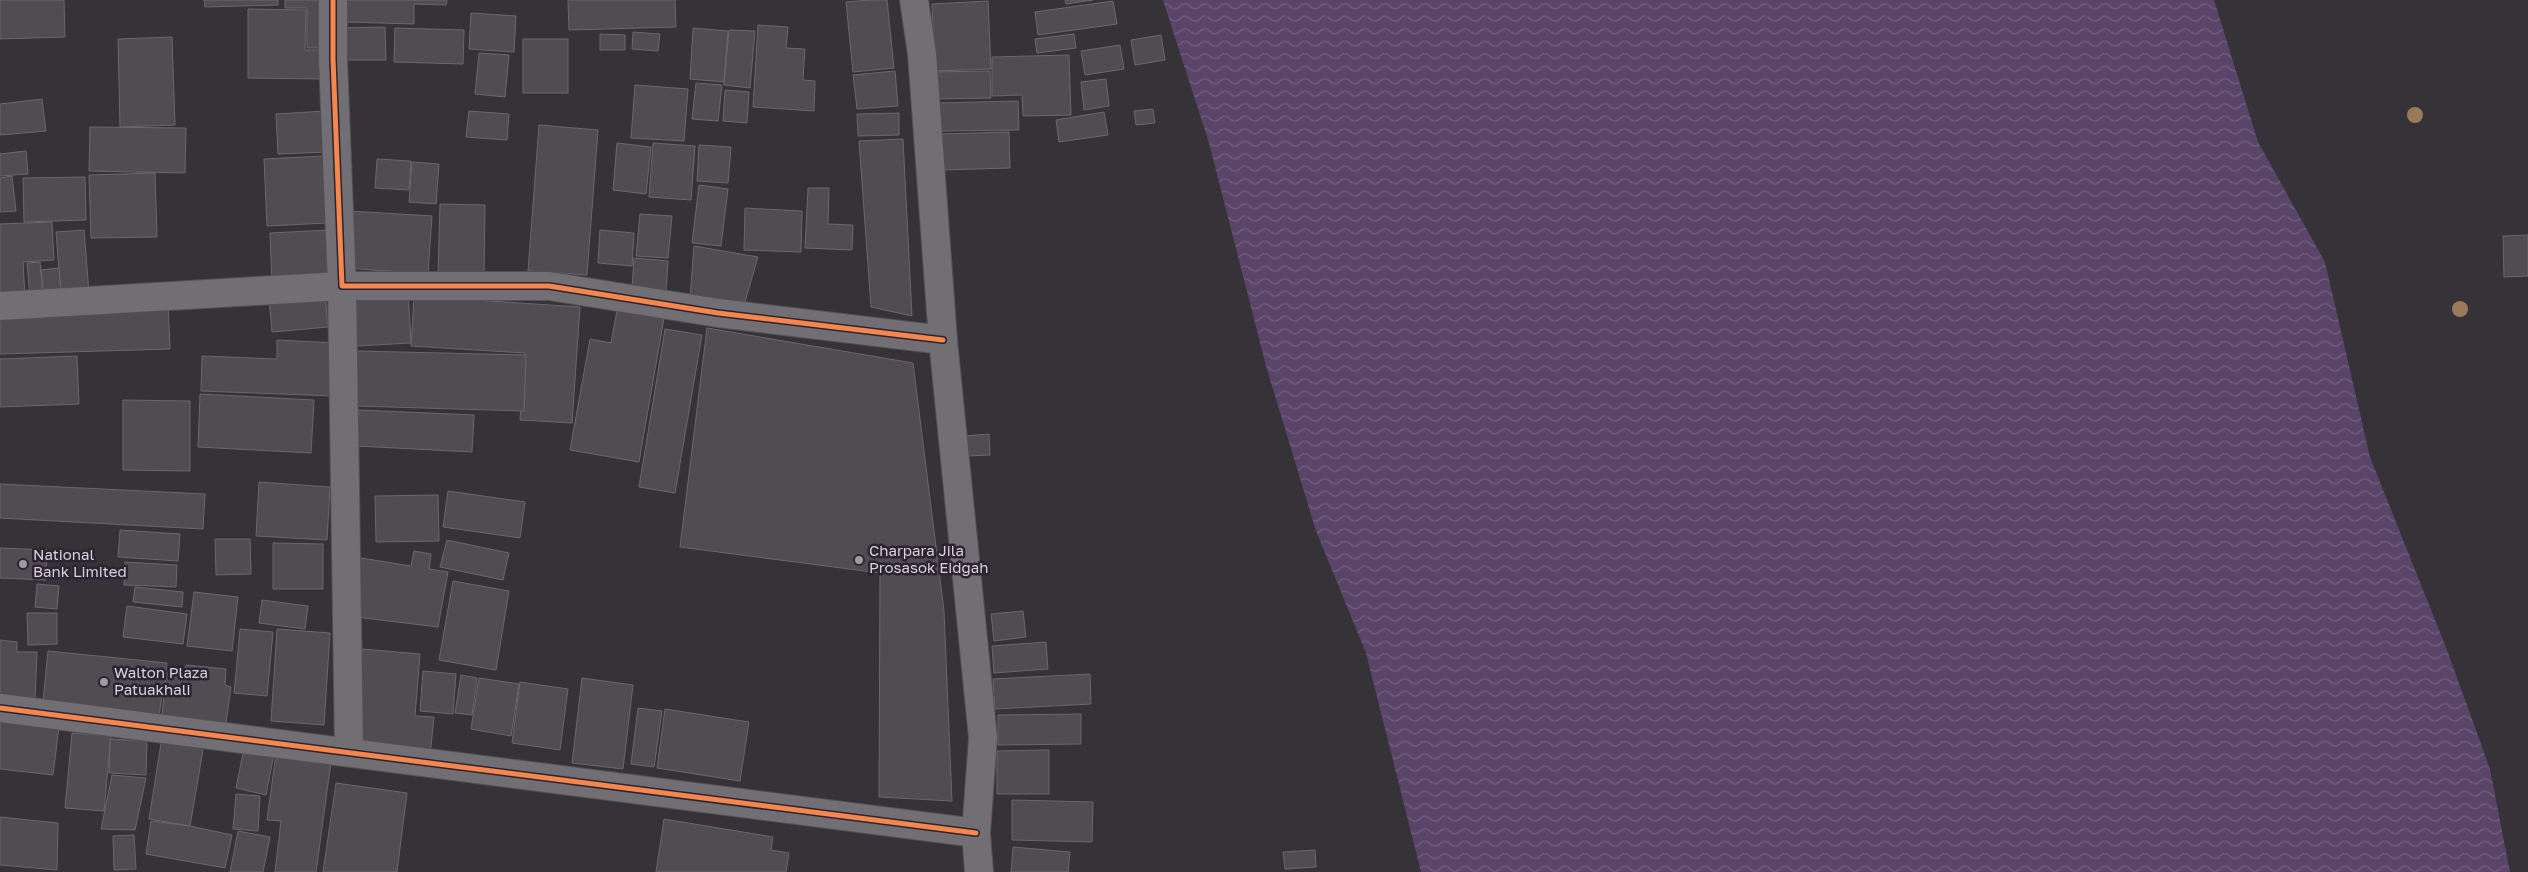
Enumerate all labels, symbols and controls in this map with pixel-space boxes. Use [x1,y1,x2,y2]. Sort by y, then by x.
place label: Charpara Jila Prosasok Eidgah [869,541,988,576]
place label: National Bank Limited [33,545,127,580]
marker: Charpara Jila Prosasok Eidgah [853,554,865,566]
marker: National Bank Limited [17,558,29,570]
place label: Walton Plaza Patuakhali [114,663,208,698]
marker: Walton Plaza Patuakhali [98,676,110,688]

